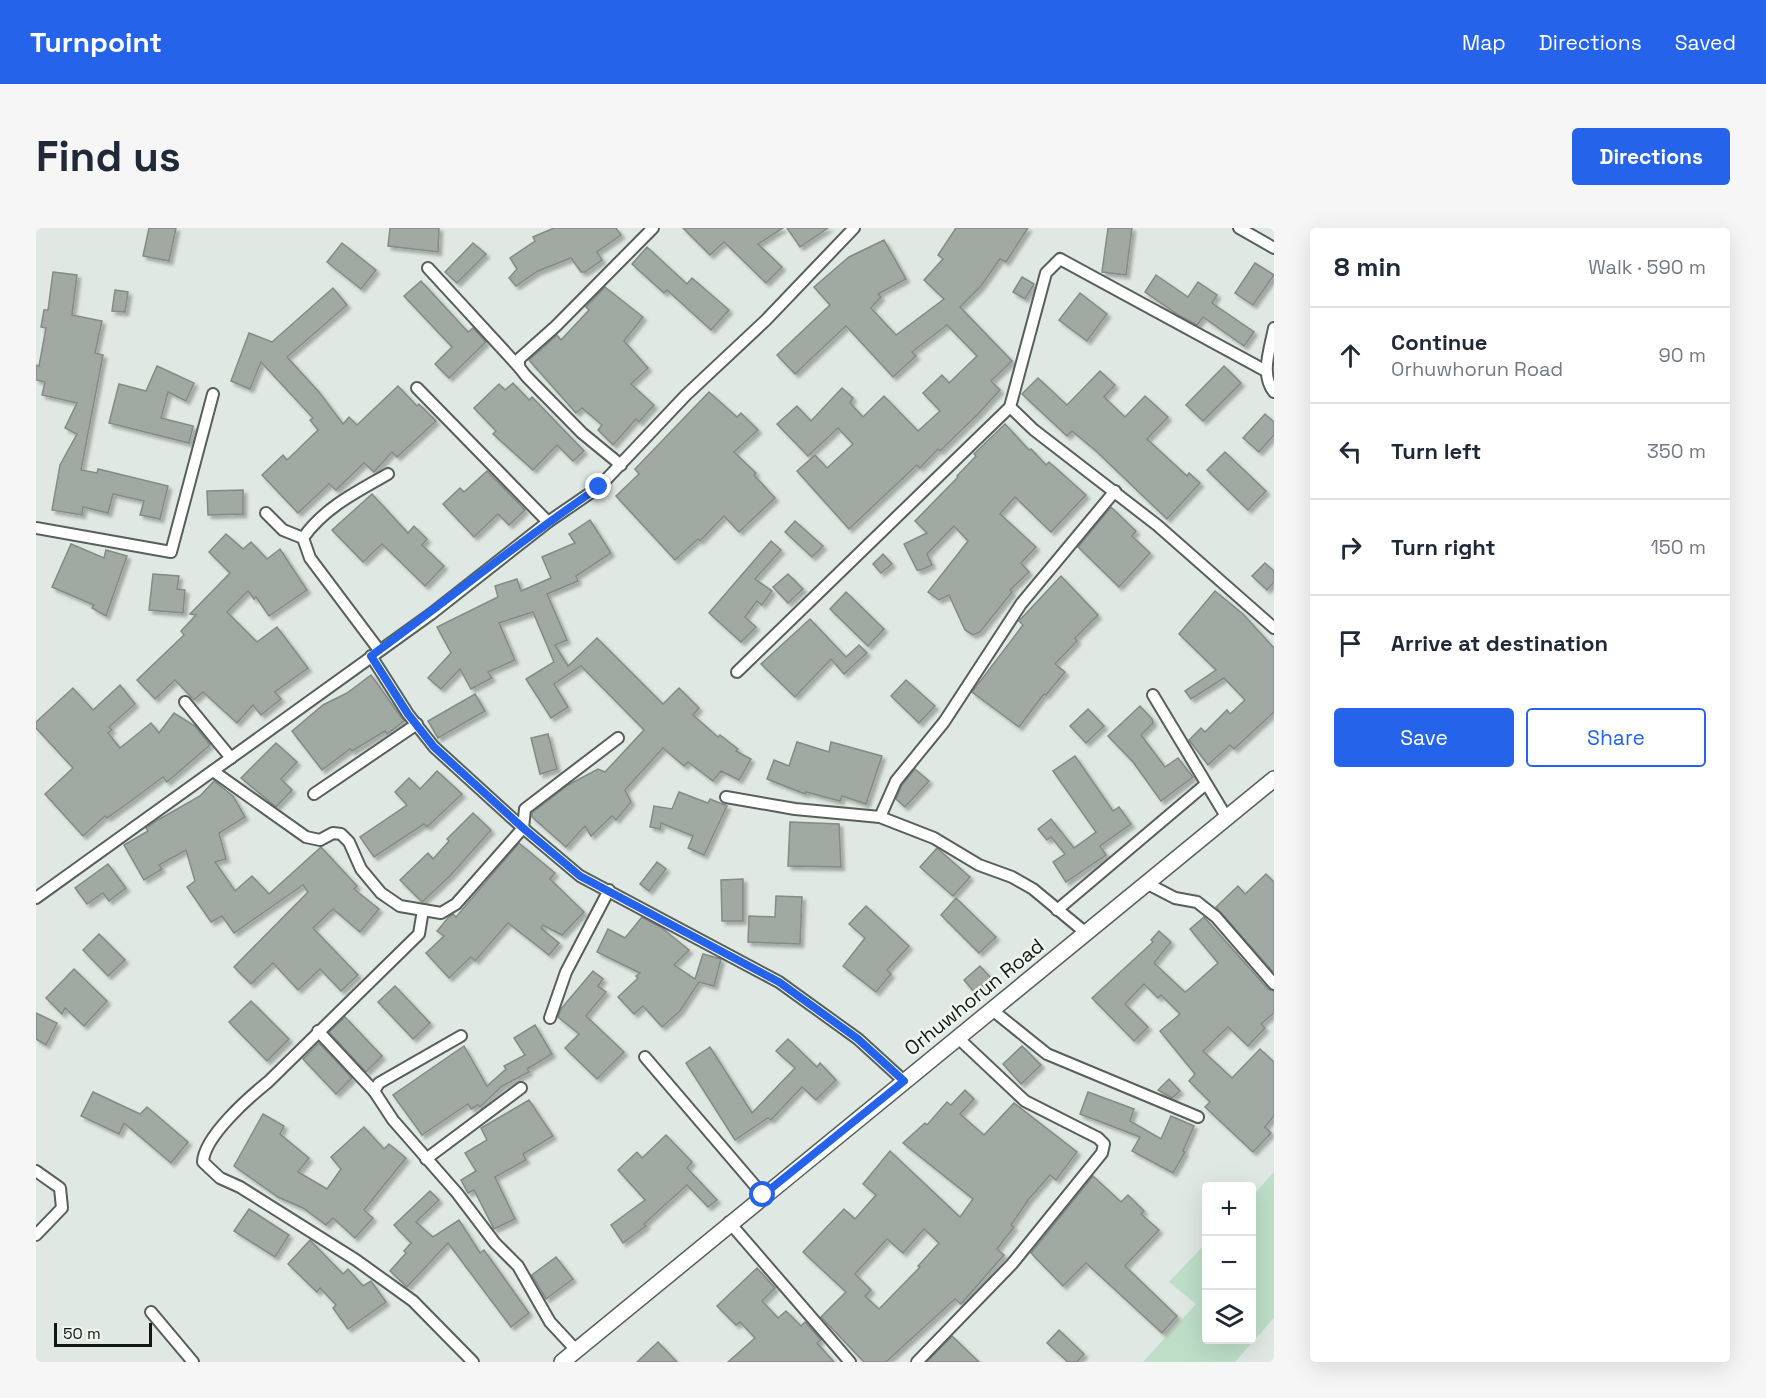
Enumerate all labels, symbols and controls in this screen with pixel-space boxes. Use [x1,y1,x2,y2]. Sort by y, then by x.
text: Turnpoint [30,24,162,60]
text: Map [1462,29,1506,56]
text: Directions [1539,29,1642,56]
text: Saved [1675,29,1736,56]
button: Directions [1572,128,1730,185]
text: Find us [36,130,181,183]
text: 8 min [1334,250,1401,284]
text: Walk · 590 m [1588,254,1706,280]
text: Continue [1391,328,1487,356]
icon: ahead [1334,339,1367,372]
text: 90 m [1659,342,1706,368]
text: Orhuwhorun Road [1391,356,1563,382]
icon: left [1334,435,1367,468]
text: Turn left [1391,437,1481,465]
text: 350 m [1647,438,1706,464]
route end [585,473,611,499]
icon: right [1334,531,1367,564]
text: Turn right [1391,533,1496,561]
text: 150 m [1651,534,1706,560]
icon: arrive [1334,627,1367,660]
text: Arrive at destination [1391,629,1608,657]
button: Save [1334,708,1514,767]
button: Share [1526,708,1706,767]
street label: Orhuwhorun Road [899,933,1049,1061]
route start [749,1181,775,1207]
map controls [1202,1182,1256,1344]
button: + [1202,1182,1256,1236]
button: − [1202,1236,1256,1290]
button: layers [1202,1290,1256,1344]
scale bar [54,1320,152,1348]
text: 50 m [63,1323,101,1344]

